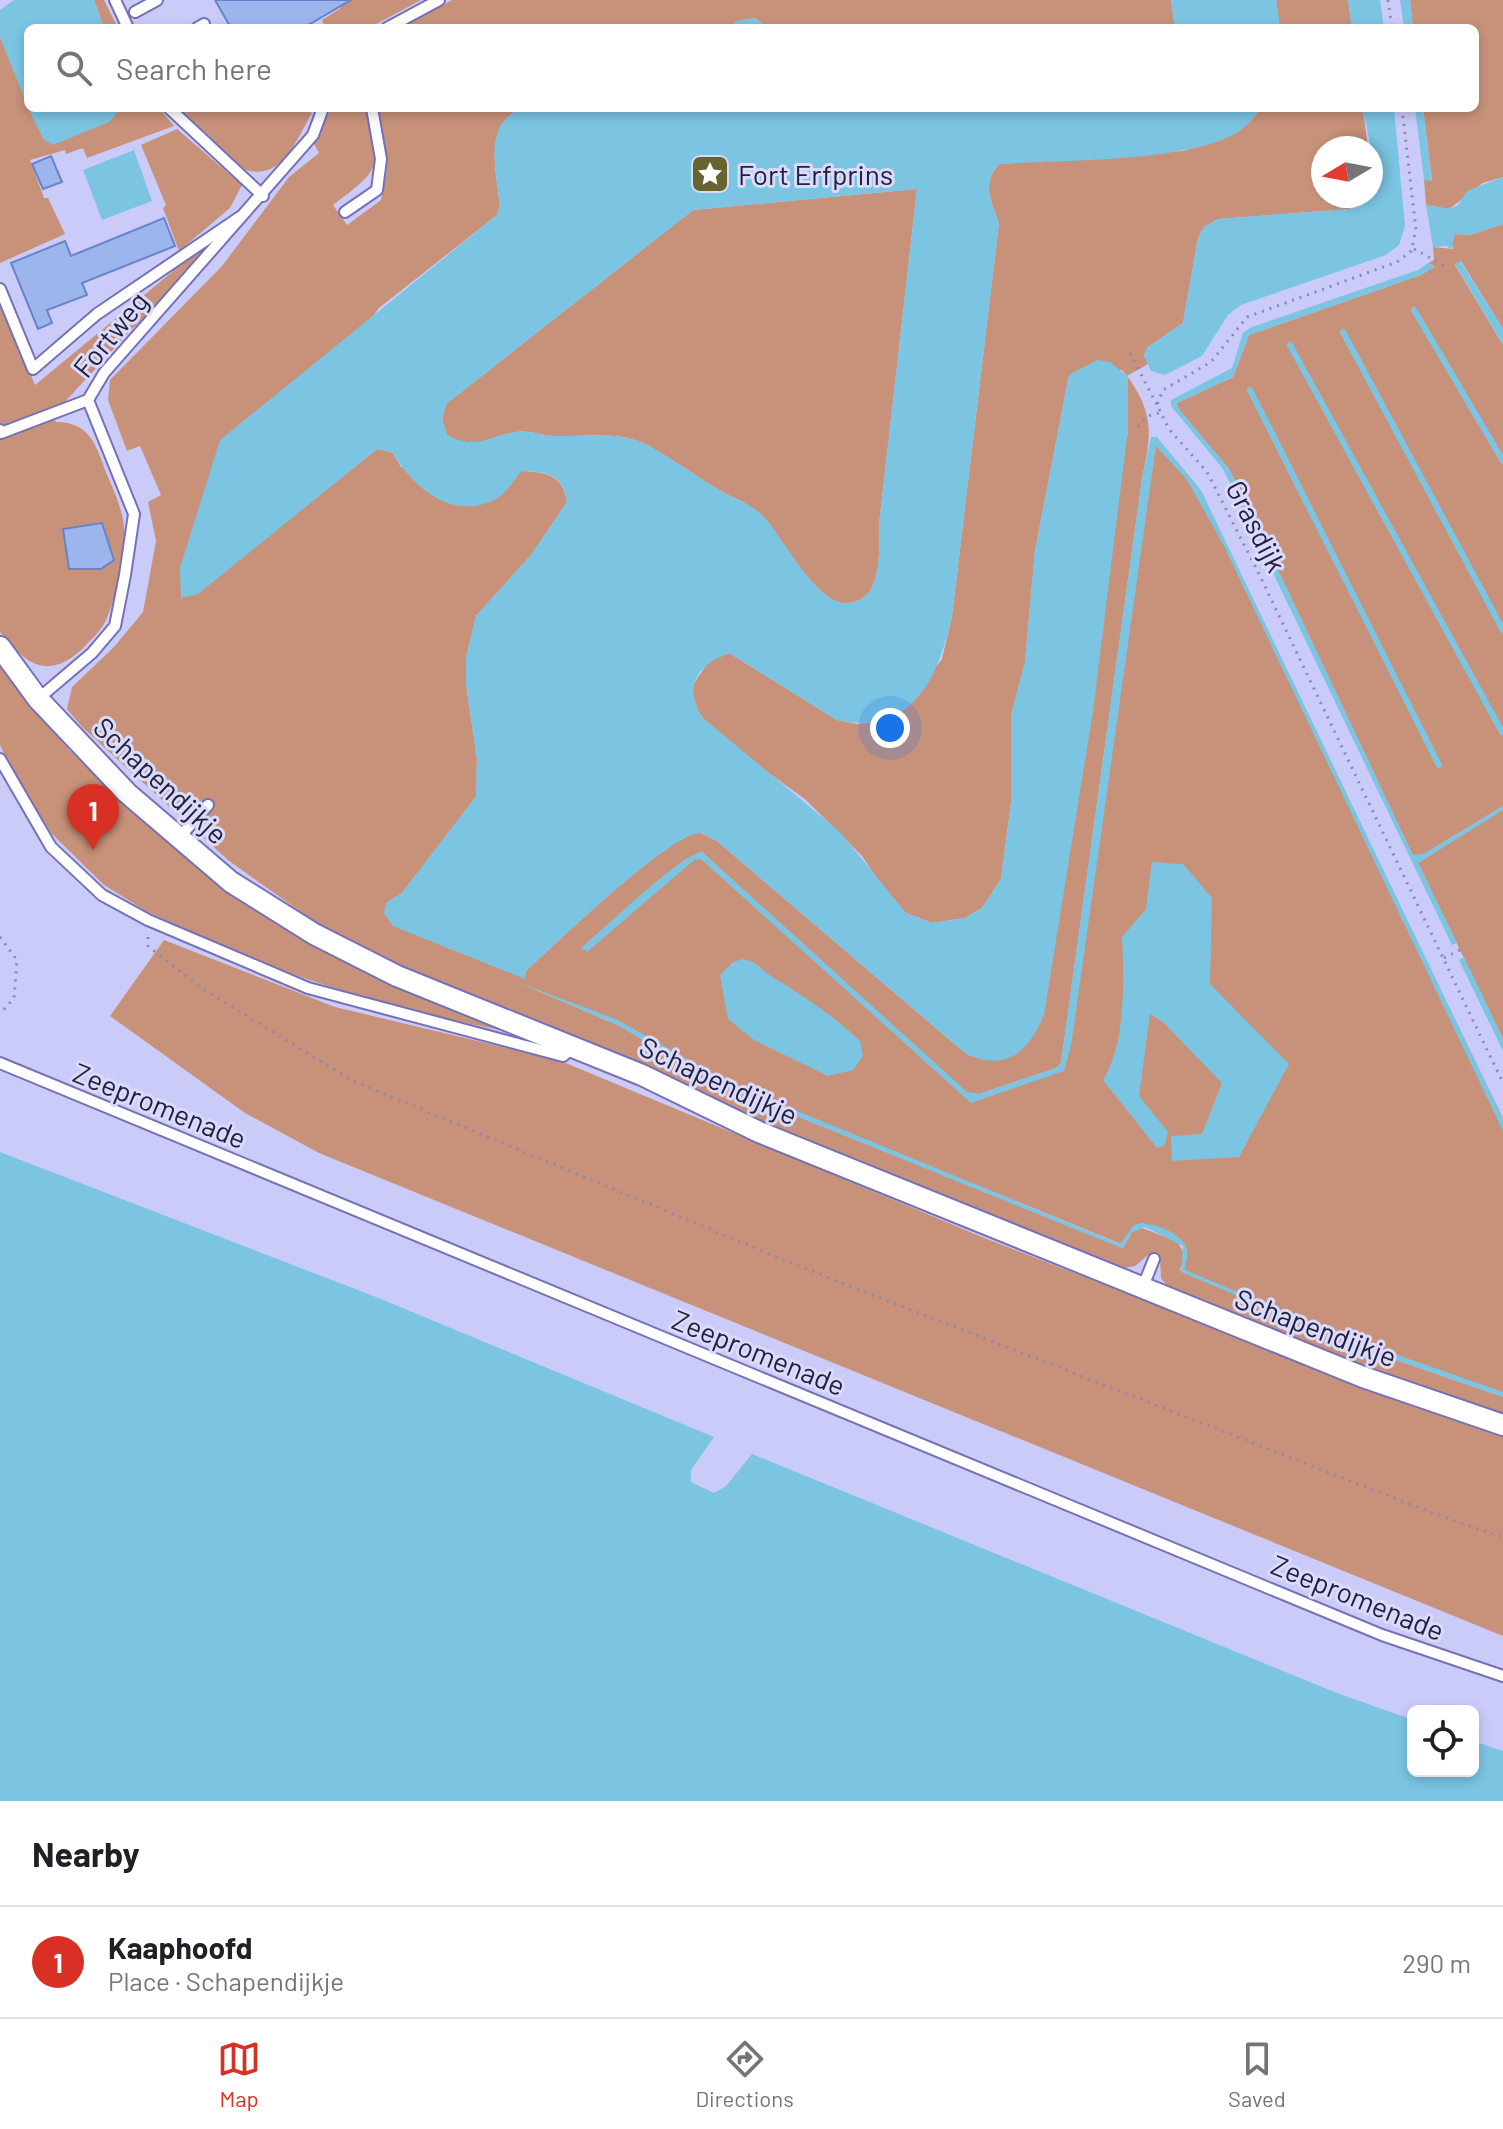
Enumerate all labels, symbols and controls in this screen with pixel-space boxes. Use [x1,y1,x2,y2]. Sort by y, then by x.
search box [24,24,1479,112]
icon: search [52,46,96,90]
text: Search here [116,50,272,86]
north arrow [1311,136,1383,208]
place icon: Fort Erfprins [689,153,731,195]
place label: Fort Erfprins [738,157,893,191]
street label: Fortweg [65,284,155,384]
street label: Grasdijk [1220,474,1294,578]
your location [870,708,910,748]
street label: Schapendijkje [87,709,235,851]
pin: 1 [67,784,119,850]
street label: Schapendijkje [635,1029,803,1131]
street label: Zeepromenade [69,1055,251,1155]
street label: Schapendijkje [1230,1281,1402,1373]
street label: Zeepromenade [668,1302,850,1402]
street label: Zeepromenade [1267,1547,1449,1647]
map controls [1407,1705,1479,1777]
button: locate [1407,1705,1479,1777]
text: Nearby [32,1833,140,1874]
text: Kaaphoofd [108,1929,252,1965]
text: 1 [53,1947,63,1978]
text: 290 m [1402,1947,1471,1978]
text: Place · Schapendijkje [108,1965,344,1996]
tab: Map [217,2037,261,2111]
tab: Directions [695,2037,794,2111]
tab: Saved [1228,2037,1286,2111]

